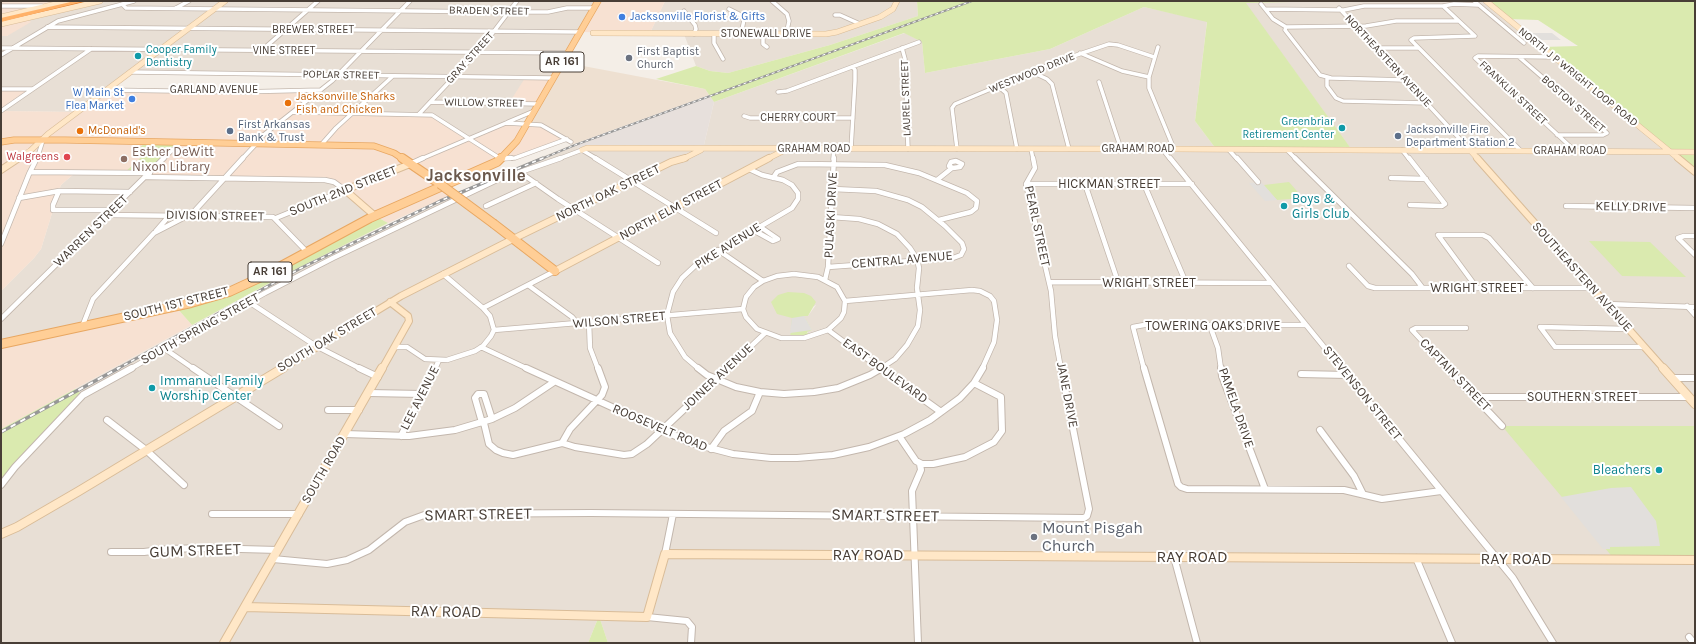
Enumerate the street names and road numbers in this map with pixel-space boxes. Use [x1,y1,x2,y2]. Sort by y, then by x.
street label: BRADEN STREET [449,4,529,18]
street label: NORTHEASTERN AVENUE [1342,12,1434,110]
street label: BREWER STREET [272,23,354,37]
street label: NORTH J P WRIGHT LOOP ROAD [1515,25,1641,129]
street label: STONEWALL DRIVE [720,27,812,41]
street label: GRAY STREET [443,29,497,87]
street label: VINE STREET [253,44,315,58]
street label: WESTWOOD DRIVE [987,50,1077,96]
road number: AR 161 [540,52,584,72]
street label: FRANKLIN STREET [1476,58,1550,128]
street label: LAUREL STREET [898,60,914,136]
street label: POPLAR STREET [302,68,380,82]
street label: BOSTON STREET [1538,73,1608,135]
street label: GARLAND AVENUE [170,83,258,97]
street label: WILLOW STREET [444,96,524,110]
street label: CHERRY COURT [760,111,836,125]
street label: GRAHAM ROAD [777,142,851,156]
street label: GRAHAM ROAD [1101,142,1175,156]
street label: GRAHAM ROAD [1533,144,1607,158]
street label: NORTH OAK STREET [553,161,663,225]
street label: SOUTH 2ND STREET [287,162,399,220]
street label: PULASKI DRIVE [821,171,841,259]
street label: NORTH ELM STREET [617,176,725,244]
street label: HICKMAN STREET [1058,176,1160,192]
street label: PEARL STREET [1021,184,1053,268]
street label: WARREN STREET [51,192,131,270]
street label: KELLY DRIVE [1595,199,1667,215]
street label: DIVISION STREET [166,207,264,225]
street label: PIKE AVENUE [692,219,764,273]
street label: SOUTHEASTERN AVENUE [1528,219,1636,335]
street label: CENTRAL AVENUE [851,248,953,272]
road number: AR 161 [248,262,292,282]
street label: WRIGHT STREET [1102,275,1196,291]
street label: WRIGHT STREET [1430,280,1524,296]
street label: SOUTH 1ST STREET [122,283,230,325]
street label: SOUTH SPRING STREET [138,290,262,368]
street label: SOUTH OAK STREET [274,304,380,376]
street label: WILSON STREET [572,308,666,332]
street label: TOWERING OAKS DRIVE [1145,318,1281,334]
street label: EAST BOULEVARD [839,335,931,407]
street label: CAPTAIN STREET [1416,335,1494,415]
street label: JOINER AVENUE [679,340,757,414]
street label: STEVENSON STREET [1319,343,1405,443]
street label: JANE DRIVE [1053,361,1081,429]
street label: LEE AVENUE [397,363,443,433]
street label: PAMELA DRIVE [1215,366,1257,450]
street label: SOUTHERN STREET [1527,389,1637,405]
street label: ROOSEVELT ROAD [610,401,710,455]
street label: SOUTH ROAD [298,433,350,507]
street label: SMART STREET [424,504,532,526]
street label: SMART STREET [831,505,939,527]
street label: GUM STREET [149,540,241,562]
street label: RAY ROAD [832,545,904,565]
street label: RAY ROAD [1156,547,1228,567]
street label: RAY ROAD [1480,549,1552,569]
street label: RAY ROAD [410,602,482,622]

